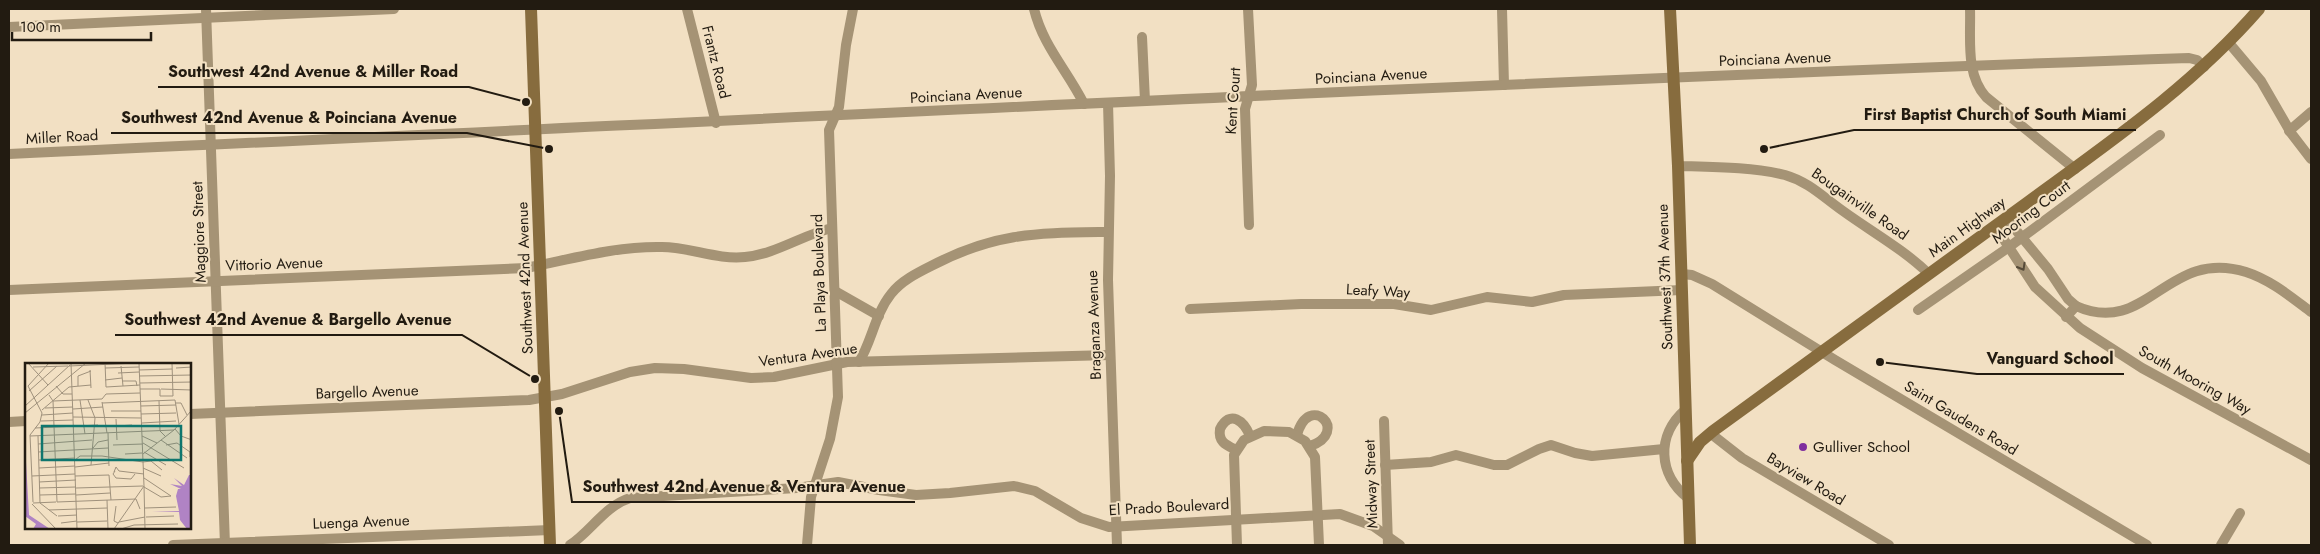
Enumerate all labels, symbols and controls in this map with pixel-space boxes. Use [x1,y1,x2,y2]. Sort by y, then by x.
scale bar [12,10,151,42]
text: 100 m [20,16,61,38]
street label: Frantz Road [696,23,736,101]
street label: Poinciana Avenue [1718,46,1832,72]
callout: Southwest 42nd Avenue & Miller Road [158,56,469,87]
text: Southwest 42nd Avenue & Miller Road [168,60,458,83]
street label: Poinciana Avenue [1314,62,1428,90]
street label: Kent Court [1220,67,1246,135]
street label: Poinciana Avenue [909,81,1023,109]
callout: First Baptist Church of South Miami [1854,99,2136,130]
callout: Southwest 42nd Avenue & Poinciana Avenue [111,102,467,133]
text: First Baptist Church of South Miami [1864,103,2126,126]
text: Southwest 42nd Avenue & Poinciana Avenue [121,106,457,129]
street label: Miller Road [25,124,99,150]
street label: Bougainville Road [1807,162,1913,246]
street label: Mooring Court [1987,175,2075,249]
street label: Maggiore Street [186,181,212,283]
street label: Main Highway [1924,191,2010,263]
street label: Southwest 42nd Avenue [511,201,539,355]
street label: Southwest 37th Avenue [1651,203,1679,350]
street label: La Playa Boulevard [806,213,832,333]
street label: Vittorio Avenue [225,251,323,277]
one-way arrow [2015,262,2025,271]
street label: Braganza Avenue [1081,270,1107,380]
street label: Leafy Way [1345,278,1411,304]
callout: Southwest 42nd Avenue & Bargello Avenue [115,304,462,335]
text: Southwest 42nd Avenue & Bargello Avenue [124,308,452,331]
street label: Ventura Avenue [757,337,859,373]
street label: South Mooring Way [2135,340,2256,420]
callout: Vanguard School [1977,343,2124,374]
text: Vanguard School [1985,347,2114,370]
inset map [25,363,191,529]
street label: Saint Gaudens Road [1900,375,2022,461]
street label: Bargello Avenue [315,379,419,405]
place label: Gulliver School [1813,436,1910,458]
street label: Midway Street [1358,439,1384,529]
marker: Gulliver School [1797,441,1809,453]
street label: Bayview Road [1763,447,1849,511]
callout: Southwest 42nd Avenue & Ventura Avenue [572,471,915,502]
text: Southwest 42nd Avenue & Ventura Avenue [582,475,906,498]
street label: El Prado Boulevard [1108,493,1230,521]
street label: Luenga Avenue [312,509,410,535]

